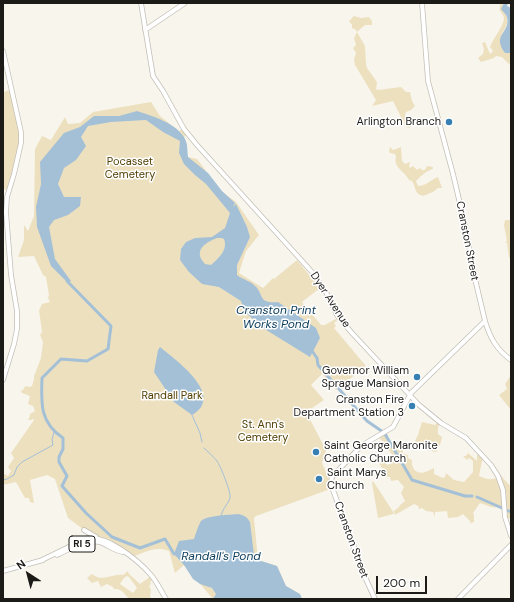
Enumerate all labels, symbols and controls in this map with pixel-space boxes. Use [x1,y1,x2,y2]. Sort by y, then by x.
place label: Arlington Branch [357,115,441,129]
marker: Arlington Branch [444,117,454,127]
park label: Pocasset Cemetery [105,155,155,181]
street label: Cranston Street [453,200,481,282]
street label: Dyer Avenue [307,270,353,330]
water label: Cranston Print Works Pond [236,304,316,332]
place label: Governor William Sprague Mansion [322,364,409,390]
marker: Governor William Sprague Mansion [412,372,422,382]
park label: Randall Park [141,389,203,403]
place label: Cranston Fire Department Station 3 [294,393,404,419]
marker: Cranston Fire Department Station 3 [407,401,417,411]
park label: St. Ann's Cemetery [238,418,288,444]
place label: Saint George Maronite Catholic Church [324,439,438,465]
marker: Saint George Maronite Catholic Church [311,447,321,457]
place label: Saint Marys Church [327,466,386,492]
marker: Saint Marys Church [314,474,324,484]
street label: Cranston Street [331,500,371,580]
road number: RI 5 [69,536,95,552]
water label: Randall's Pond [181,550,261,564]
north arrow [8,554,48,594]
text: N [14,556,28,572]
scale bar [378,568,429,594]
text: 200 m [383,575,420,591]

